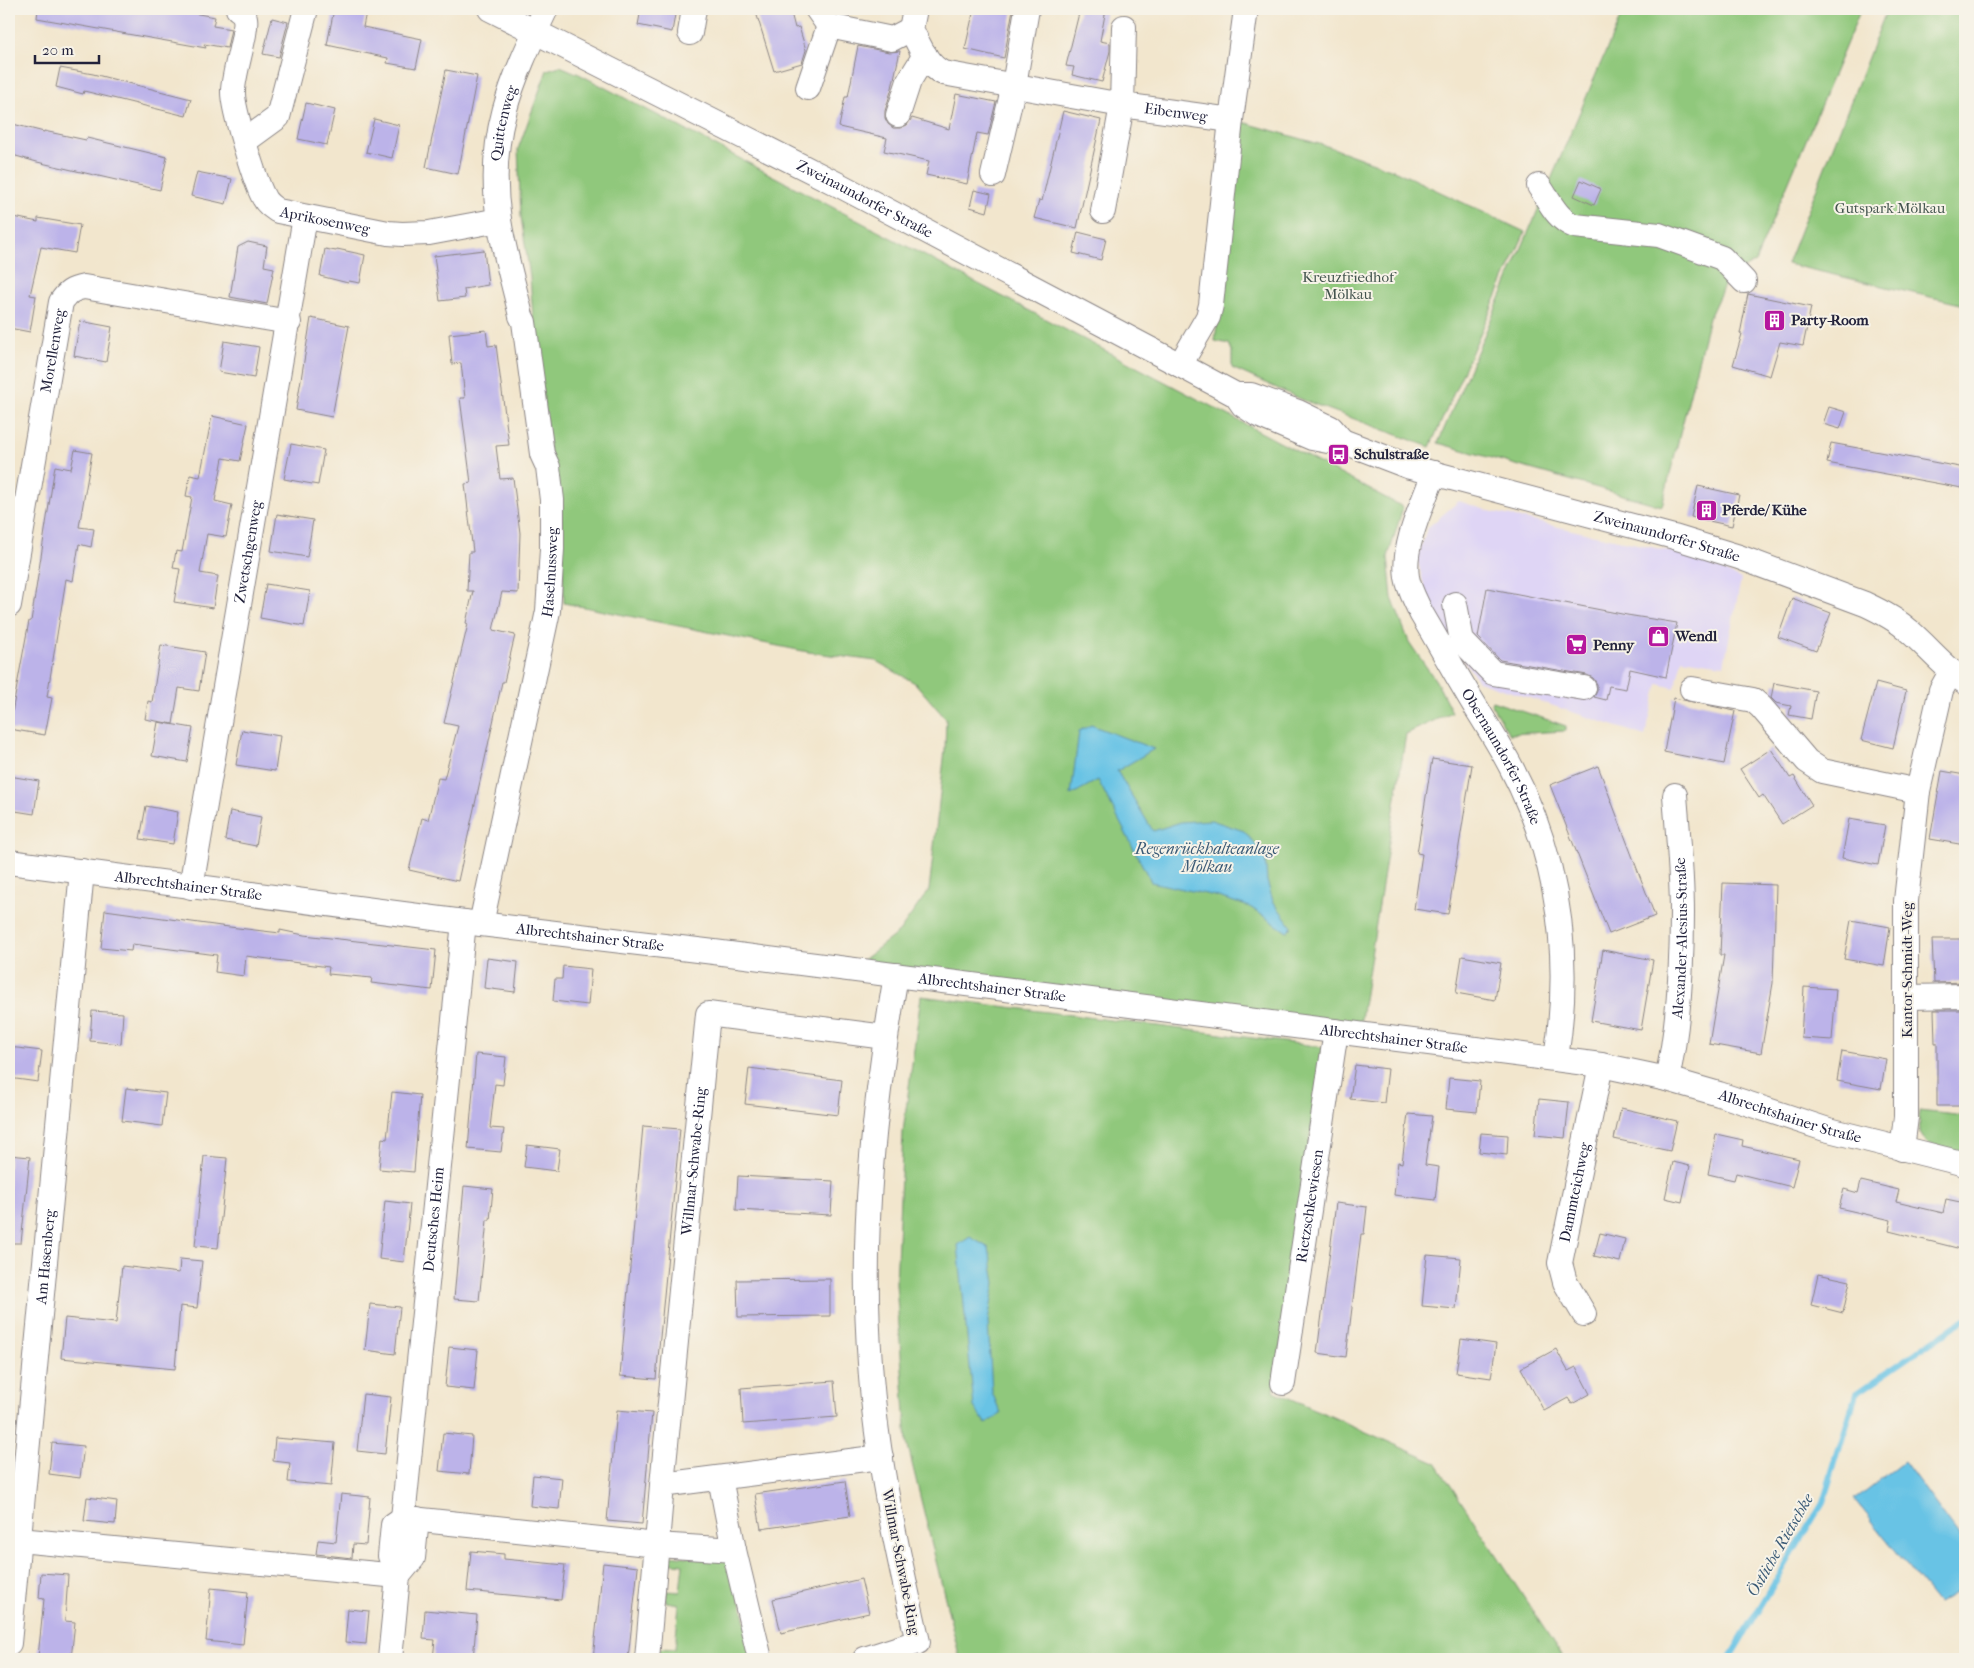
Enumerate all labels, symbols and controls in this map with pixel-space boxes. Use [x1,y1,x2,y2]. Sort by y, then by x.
scale bar [35,32,99,64]
text: 20 m [42,41,74,59]
street label: Quittenweg [487,82,521,162]
street label: Eibenweg [1143,99,1209,126]
street label: Zweinaundorfer Straße [793,156,936,242]
park label: Gutspark Mölkau [1835,199,1946,217]
street label: Aprikosenweg [278,202,373,238]
park label: Kreuzfriedhof Mölkau [1302,268,1397,303]
street label: Morellenweg [37,306,69,394]
building icon: Party-Room [1763,308,1787,332]
place label: Party-Room [1791,311,1869,329]
bus stop icon: Schulstraße [1326,442,1350,466]
place label: Schulstraße [1354,445,1430,463]
street label: Zwetschgenweg [230,498,266,605]
building icon: Pferde/ Kühe [1694,498,1718,522]
place label: Pferde/ Kühe [1722,501,1807,519]
street label: Zweinaundorfer Straße [1592,507,1743,566]
street label: Haselnussweg [538,526,561,619]
shop icon: Wendl [1647,624,1671,648]
place label: Wendl [1674,627,1718,645]
supermarket icon: Penny [1565,633,1589,657]
place label: Penny [1593,636,1635,654]
street label: Obernaundorfer Straße [1458,685,1545,828]
water label: Regenrückhalteanlage Mölkau [1134,839,1279,876]
street label: Alexander-Alesius-Straße [1668,856,1691,1021]
street label: Albrechtshainer Straße [113,867,264,904]
street label: Kantor-Schmidt-Weg [1898,901,1916,1038]
street label: Albrechtshainer Straße [514,919,666,955]
street label: Albrechtshainer Straße [916,969,1067,1006]
street label: Albrechtshainer Straße [1318,1020,1469,1057]
street label: Willmar-Schwabe-Ring [677,1085,710,1237]
street label: Albrechtshainer Straße [1715,1085,1864,1147]
street label: Dammteichweg [1556,1140,1594,1244]
street label: Rietzschkewiesen [1292,1148,1327,1264]
street label: Deutsches Heim [419,1166,448,1273]
street label: Am Hasenberg [32,1207,59,1306]
street label: Willmar-Schwabe-Ring [878,1486,924,1638]
water label: Östliche Rietschke [1742,1489,1817,1600]

